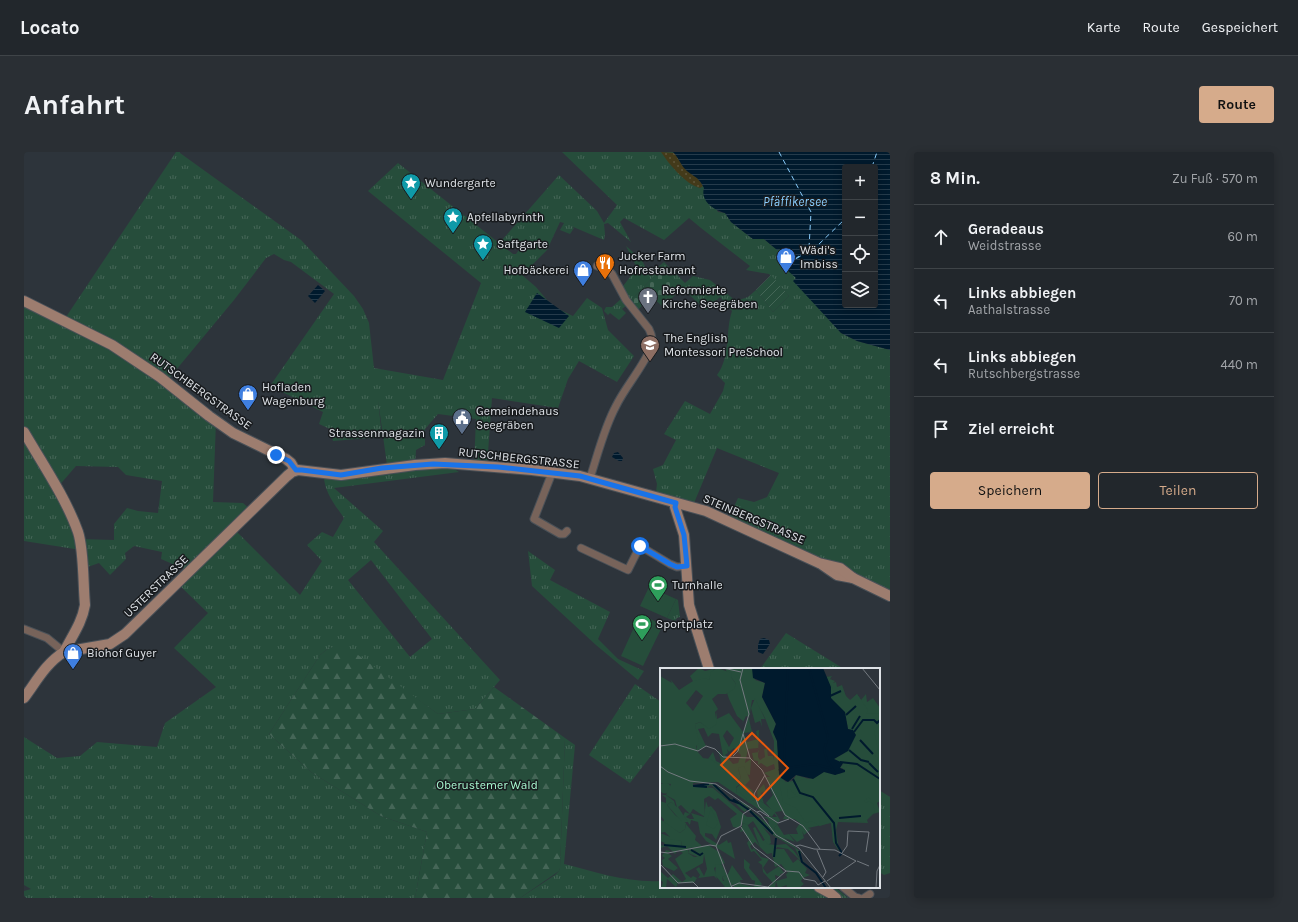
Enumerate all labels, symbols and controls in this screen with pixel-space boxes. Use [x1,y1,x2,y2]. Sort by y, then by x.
text: Locato [20,17,80,39]
text: Karte [1087,19,1121,36]
text: Route [1143,19,1180,36]
text: Gespeichert [1202,19,1278,36]
button: Route [1199,86,1274,123]
text: Anfahrt [24,88,125,121]
map controls [842,164,878,308]
button: + [842,164,878,200]
text: 8 Min. [930,168,980,188]
text: Zu Fuß · 570 m [1172,171,1258,186]
place icon: Wundergarte [400,172,422,200]
place label: Wundergarte [425,176,496,190]
water label: Pfäffikersee [763,194,827,209]
button: − [842,200,878,236]
place icon: Apfellabyrinth [442,206,464,234]
place label: Apfellabyrinth [467,210,544,224]
text: Geradeaus [968,220,1044,238]
icon: ahead [930,226,952,248]
text: 60 m [1228,229,1258,244]
place icon: Saftgarte [472,233,494,261]
button: locate [842,236,878,272]
place label: Saftgarte [497,237,548,251]
text: Weidstrasse [968,238,1041,253]
place label: Wädi's Imbiss [800,243,838,271]
shop icon: Wädi's Imbiss [775,246,797,274]
place label: Jucker Farm Hofrestaurant [619,249,696,277]
restaurant icon: Jucker Farm Hofrestaurant [594,252,616,280]
shop icon: Hofbäckerei [572,259,594,287]
place label: Hofbäckerei [503,263,569,277]
button: layers [842,272,878,308]
place label: Reformierte Kirche Seegräben [662,283,757,311]
text: Links abbiegen [968,284,1076,302]
church icon: Reformierte Kirche Seegräben [637,286,659,314]
icon: left [930,290,952,312]
text: 70 m [1229,293,1258,308]
text: Aathalstrasse [968,302,1050,317]
place label: The English Montessori PreSchool [664,331,783,359]
school or university icon: The English Montessori PreSchool [639,334,661,362]
text: Links abbiegen [968,348,1076,366]
street label: RUTSCHBERGSTRASSE [148,350,254,432]
icon: left [930,354,952,376]
text: 440 m [1221,357,1258,372]
text: Rutschbergstrasse [968,366,1080,381]
place label: Hofladen Wagenburg [262,380,325,408]
shop icon: Hofladen Wagenburg [237,383,259,411]
place label: Gemeindehaus Seegräben [476,404,559,432]
public building icon: Gemeindehaus Seegräben [451,407,473,435]
icon: arrive [930,418,952,440]
text: Ziel erreicht [968,420,1054,438]
building icon: Strassenmagazin [428,422,450,450]
place label: Strassenmagazin [329,426,425,440]
street label: RUTSCHBERGSTRASSE [458,445,580,471]
route end [267,446,285,464]
button: Speichern [930,472,1090,509]
button: Teilen [1098,472,1258,509]
street label: STEINBERGSTRASSE [701,491,807,547]
route start [631,537,649,555]
street label: USTERSTRASSE [121,552,191,620]
sports icon: Turnhalle [647,574,669,602]
place label: Turnhalle [672,578,723,592]
sports icon: Sportplatz [631,613,653,641]
place label: Sportplatz [656,617,713,631]
shop icon: Biohof Guyer [62,642,84,670]
place label: Biohof Guyer [87,646,157,660]
inset map [660,668,880,888]
park label: Oberustemer Wald [436,778,538,792]

